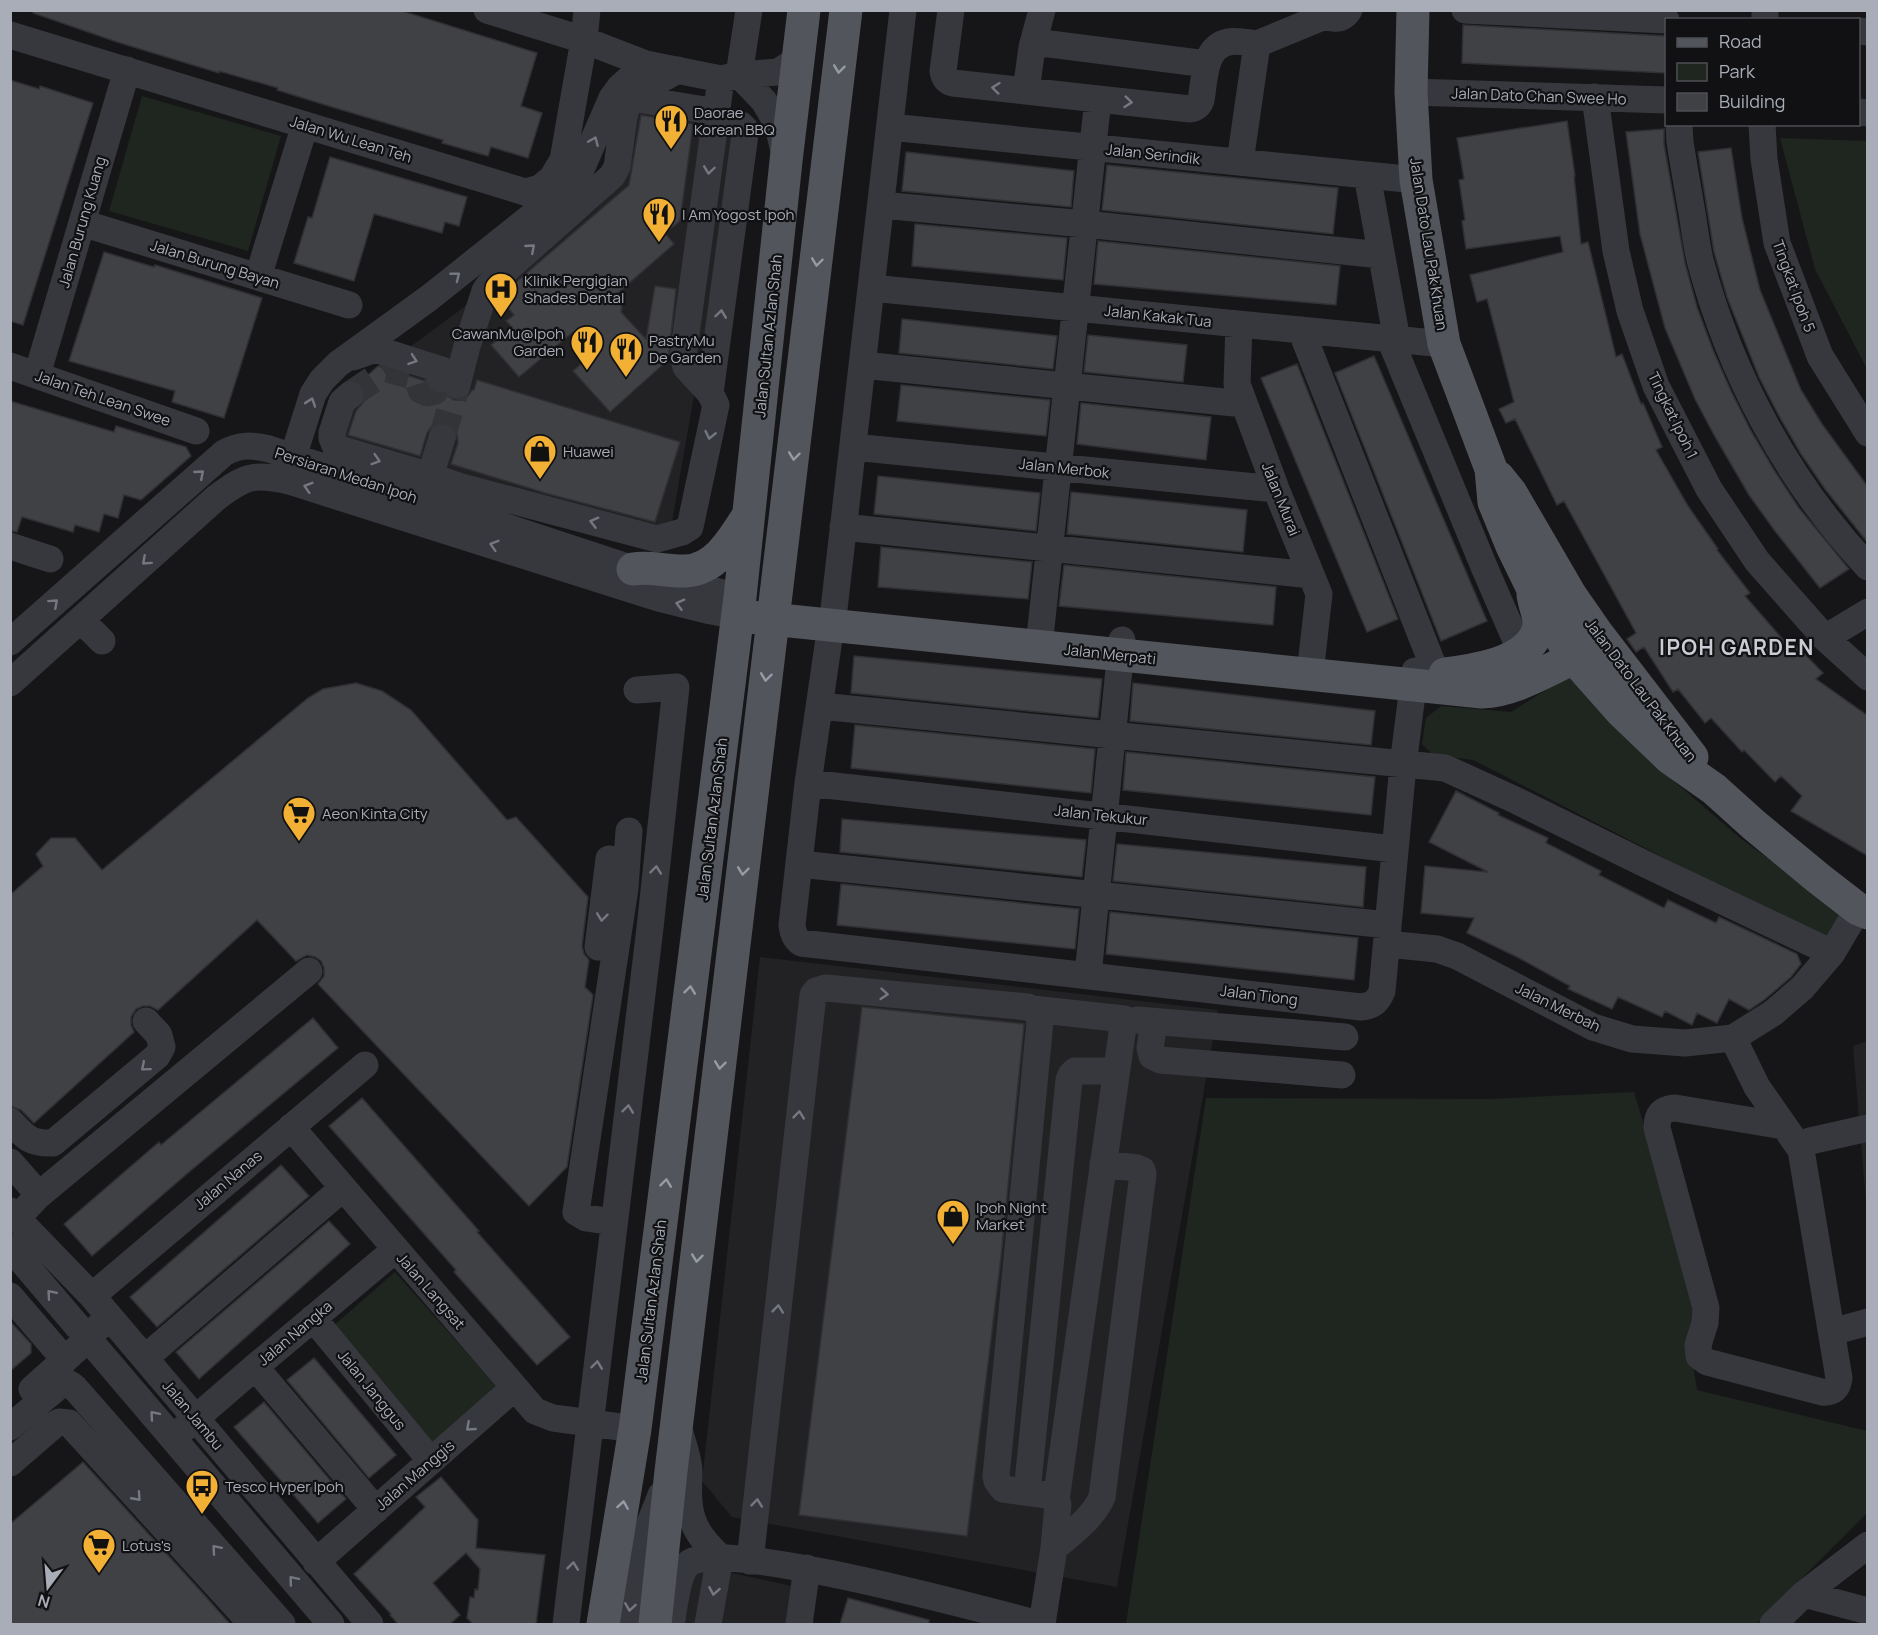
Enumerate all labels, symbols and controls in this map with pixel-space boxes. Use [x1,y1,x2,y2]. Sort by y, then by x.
legend [1665,18,1860,126]
text: Road [1719,29,1762,53]
text: Park [1719,59,1756,83]
one-way arrow [834,64,846,73]
one-way arrow [992,82,1001,95]
street label: Jalan Dato Chan Swee Ho [1451,82,1627,110]
text: Building [1719,89,1785,113]
one-way arrow [1123,95,1132,108]
place label: Daorae Korean BBQ [694,102,775,140]
restaurant icon: Daorae Korean BBQ [653,103,689,150]
street label: Jalan Wu Lean Teh [287,110,415,168]
one-way arrow [586,137,598,148]
street label: Jalan Serindik [1105,139,1202,169]
street label: Jalan Burung Kuang [53,154,111,290]
street label: Jalan Dato Lau Pak Khuan [1405,156,1453,332]
one-way arrow [703,165,715,174]
restaurant icon: I Am Yogost Ipoh [641,196,677,243]
place label: I Am Yogost Ipoh [682,204,795,225]
street label: Jalan Burung Bayan [148,234,282,294]
street label: Tingkat Ipoh 5 [1768,237,1820,335]
one-way arrow [524,244,535,255]
street label: Jalan Sultan Azlan Shah [749,253,787,418]
one-way arrow [811,258,824,267]
place label: Klinik Pergigian Shades Dental [524,270,628,308]
hospital icon: Klinik Pergigian Shades Dental [483,271,519,318]
one-way arrow [450,272,461,283]
street label: Jalan Kakak Tua [1103,300,1213,332]
one-way arrow [714,309,727,319]
place label: CawanMu@Ipoh Garden [452,323,564,361]
restaurant icon: CawanMu@Ipoh Garden [569,324,605,371]
place label: PastryMu De Garden [649,330,721,368]
restaurant icon: PastryMu De Garden [608,331,644,378]
one-way arrow [407,353,418,366]
street label: Jalan Teh Lean Swee [32,365,174,431]
street label: Tingkat Ipoh 1 [1643,368,1703,462]
one-way arrow [303,397,316,407]
one-way arrow [704,429,717,439]
shop icon: Huawei [522,433,558,480]
place label: Huawei [563,441,614,462]
street label: Persiaran Medan Ipoh [272,442,420,508]
one-way arrow [788,451,800,460]
one-way arrow [370,453,381,465]
street label: Jalan Merbok [1018,453,1111,483]
street label: Jalan Murai [1257,459,1305,539]
one-way arrow [193,470,204,481]
one-way arrow [303,482,314,494]
one-way arrow [589,517,599,530]
one-way arrow [489,540,500,552]
one-way arrow [142,554,153,565]
one-way arrow [676,598,686,611]
one-way arrow [47,599,58,610]
street label: Jalan Dato Lau Pak Khuan [1580,614,1702,766]
district label: IPOH GARDEN [1659,633,1815,661]
street label: Jalan Merpati [1063,639,1157,669]
one-way arrow [760,673,773,682]
street label: Jalan Sultan Azlan Shah [692,736,732,901]
supermarket icon: Aeon Kinta City [281,795,317,842]
street label: Jalan Tekukur [1053,800,1149,830]
place label: Aeon Kinta City [322,803,428,824]
one-way arrow [649,866,662,875]
one-way arrow [737,866,750,876]
one-way arrow [596,913,608,922]
street label: Jalan Merbah [1512,977,1604,1037]
street label: Jalan Tiong [1219,980,1299,1010]
one-way arrow [684,985,696,994]
one-way arrow [879,987,888,1000]
one-way arrow [140,1059,151,1070]
one-way arrow [714,1060,727,1069]
one-way arrow [621,1105,633,1114]
one-way arrow [792,1111,805,1120]
street label: Jalan Nanas [190,1145,267,1215]
one-way arrow [659,1179,672,1188]
place label: Ipoh Night Market [976,1197,1047,1235]
shop icon: Ipoh Night Market [935,1198,971,1245]
street label: Jalan Sultan Azlan Shah [631,1218,671,1383]
street label: Jalan Langsat [392,1248,470,1334]
one-way arrow [691,1254,704,1263]
one-way arrow [47,1290,58,1301]
street label: Jalan Nangka [253,1296,337,1370]
one-way arrow [771,1305,784,1314]
street label: Jalan Janggus [333,1345,411,1435]
one-way arrow [590,1361,602,1370]
street label: Jalan Jambu [158,1376,228,1454]
one-way arrow [150,1411,161,1422]
one-way arrow [466,1419,477,1430]
street label: Jalan Manggis [371,1435,459,1515]
bus stop icon: Tesco Hyper Ipoh [184,1468,220,1515]
place label: Tesco Hyper Ipoh [225,1476,344,1497]
one-way arrow [130,1491,141,1501]
one-way arrow [750,1498,763,1507]
one-way arrow [616,1500,628,1509]
supermarket icon: Lotus's [81,1527,117,1574]
place label: Lotus's [122,1535,171,1556]
one-way arrow [212,1545,223,1556]
north arrow [18,1557,78,1617]
one-way arrow [566,1562,579,1571]
one-way arrow [289,1576,300,1587]
one-way arrow [708,1586,721,1596]
text: N [35,1589,52,1614]
one-way arrow [624,1602,637,1612]

